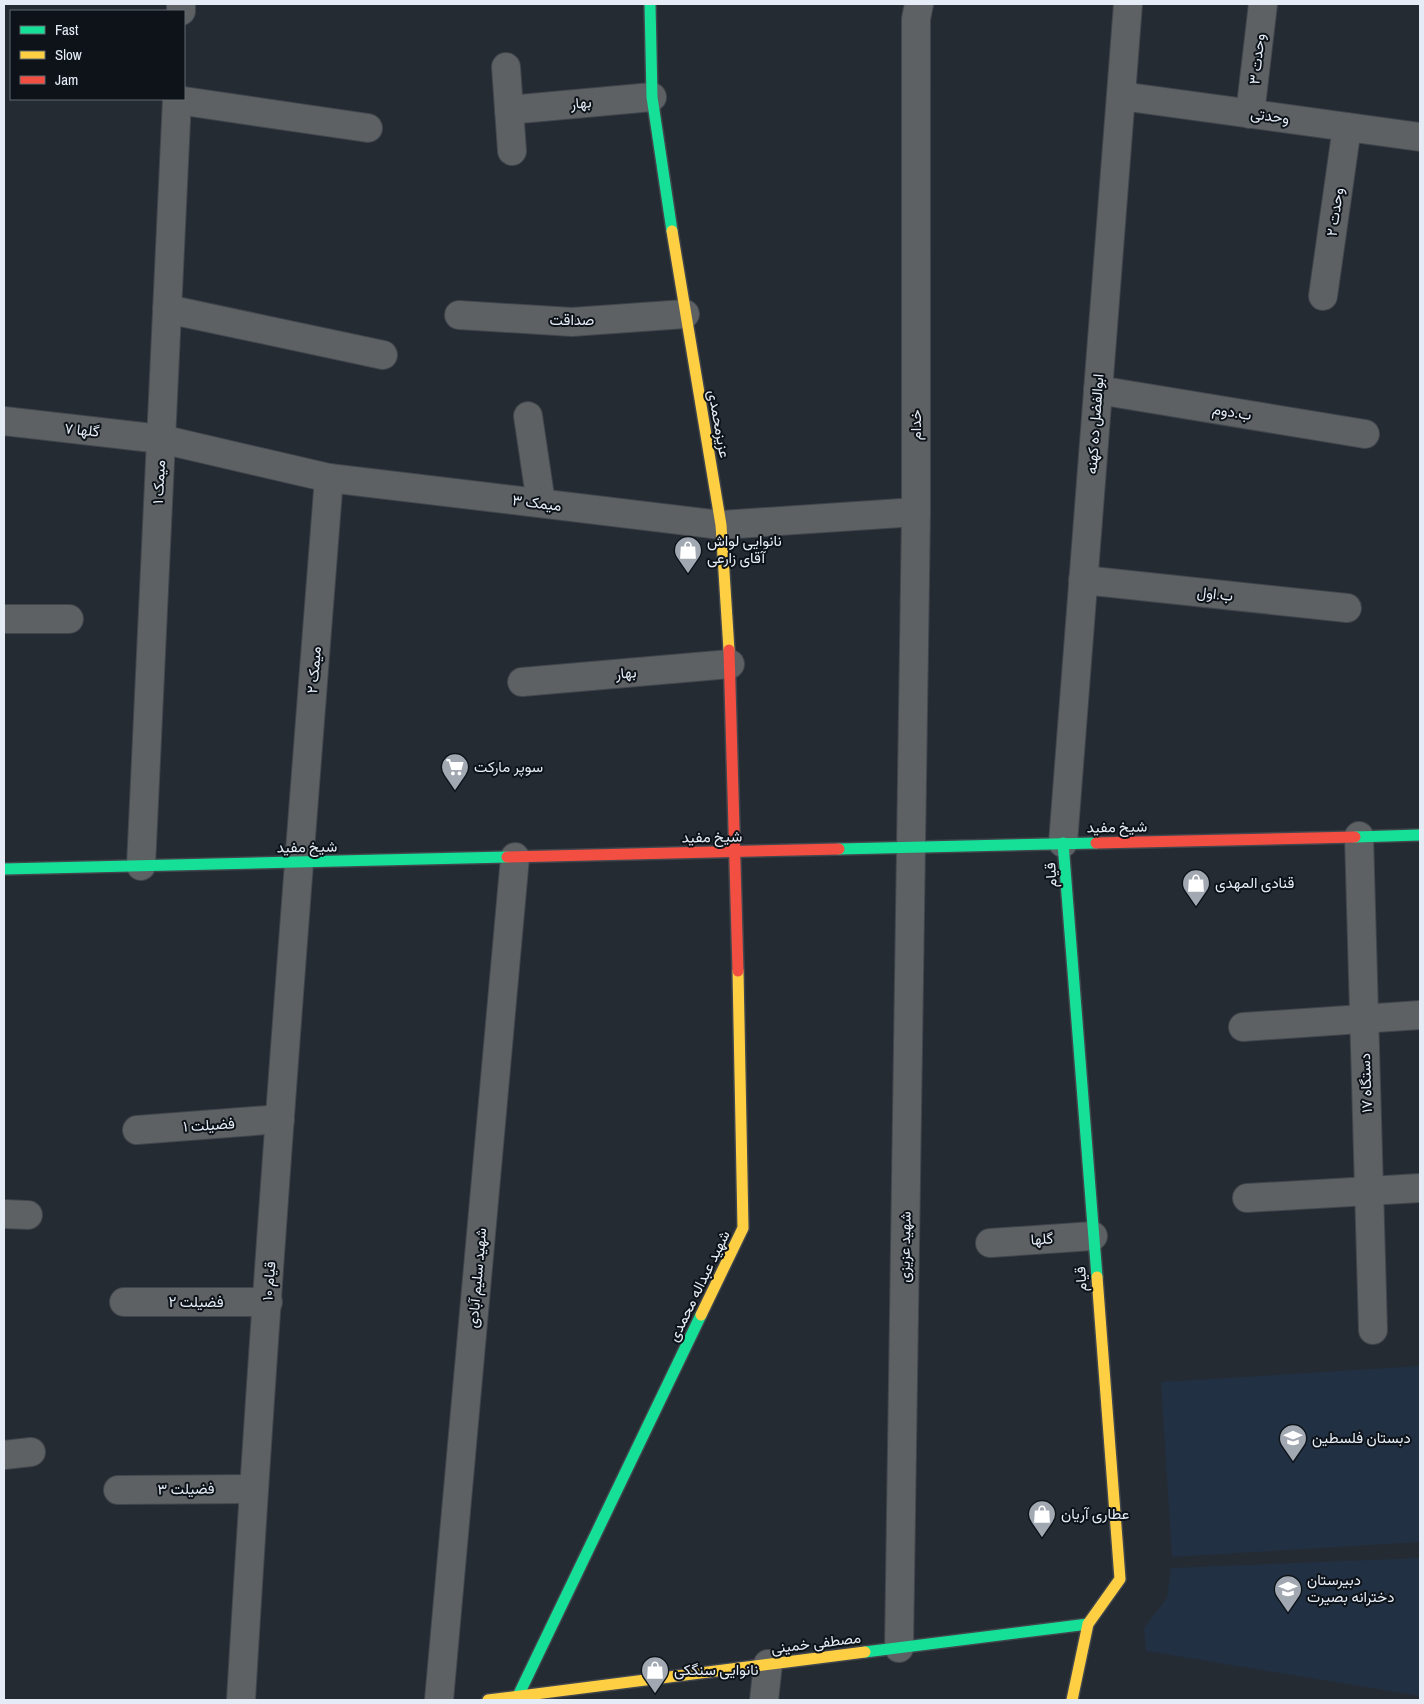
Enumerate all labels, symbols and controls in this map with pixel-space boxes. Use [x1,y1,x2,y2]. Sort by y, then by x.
legend [10,10,185,100]
text: Fast [55,19,79,40]
street label: وحدت ۳ [1243,32,1270,85]
text: Slow [55,44,82,65]
text: Jam [55,69,78,90]
street label: بهار [569,91,592,114]
street label: وحدتی [1249,102,1291,129]
street label: وحدت ۲ [1321,186,1348,238]
street label: صداقت [550,309,594,330]
street label: ابوالفضل ده کهنه [1081,373,1108,475]
street label: عزیزمحمدی [703,388,736,460]
street label: ب.دوم [1211,398,1253,425]
street label: خدام [905,410,926,440]
street label: گلها ۷ [64,417,101,442]
street label: میمک ۱ [147,459,170,504]
street label: میمک ۳ [511,489,563,516]
place label: نانوایی لواش آقای زارعی [707,530,782,568]
shop icon: نانوایی لواش آقای زارعی [673,535,703,574]
street label: ب.اول [1196,581,1234,606]
street label: میمک ۲ [301,645,326,695]
street label: بهار [614,661,637,684]
supermarket icon: سوپر مارکت [440,752,470,791]
place label: سوپر مارکت [474,756,543,777]
street label: شیخ مفید [1086,815,1148,839]
street label: شیخ مفید [681,825,743,849]
street label: شیخ مفید [276,835,338,859]
street label: قیام [1039,862,1062,888]
shop icon: قنادی المهدی [1181,868,1211,907]
place label: قنادی المهدی [1215,872,1295,893]
street label: ۱۷ دستگاه [1354,1053,1377,1113]
street label: فضیلت ۱ [182,1112,236,1137]
street label: شهید عزیزی [893,1211,916,1283]
street label: شهید عبداله محمدی [662,1226,735,1345]
street label: شهید سلیم آبادی [462,1227,491,1329]
street label: گلها [1030,1227,1054,1250]
street label: قیام ۱۰ [257,1261,280,1301]
street label: قیام [1069,1266,1092,1292]
street label: فضیلت ۲ [168,1291,224,1312]
school or university icon: دبستان فلسطین [1278,1423,1308,1462]
place label: دبستان فلسطین [1312,1427,1411,1448]
street label: فضیلت ۳ [157,1477,215,1499]
shop icon: عطاری آریان [1027,1499,1057,1538]
place label: عطاری آریان [1061,1503,1130,1524]
place label: دبیرستان دخترانه بصیرت [1307,1569,1394,1607]
school or university icon: دبیرستان دخترانه بصیرت [1273,1574,1303,1613]
street label: مصطفی خمینی [770,1627,862,1658]
shop icon: نانوایی سنگکی [640,1655,670,1694]
place label: نانوایی سنگکی [674,1659,758,1680]

